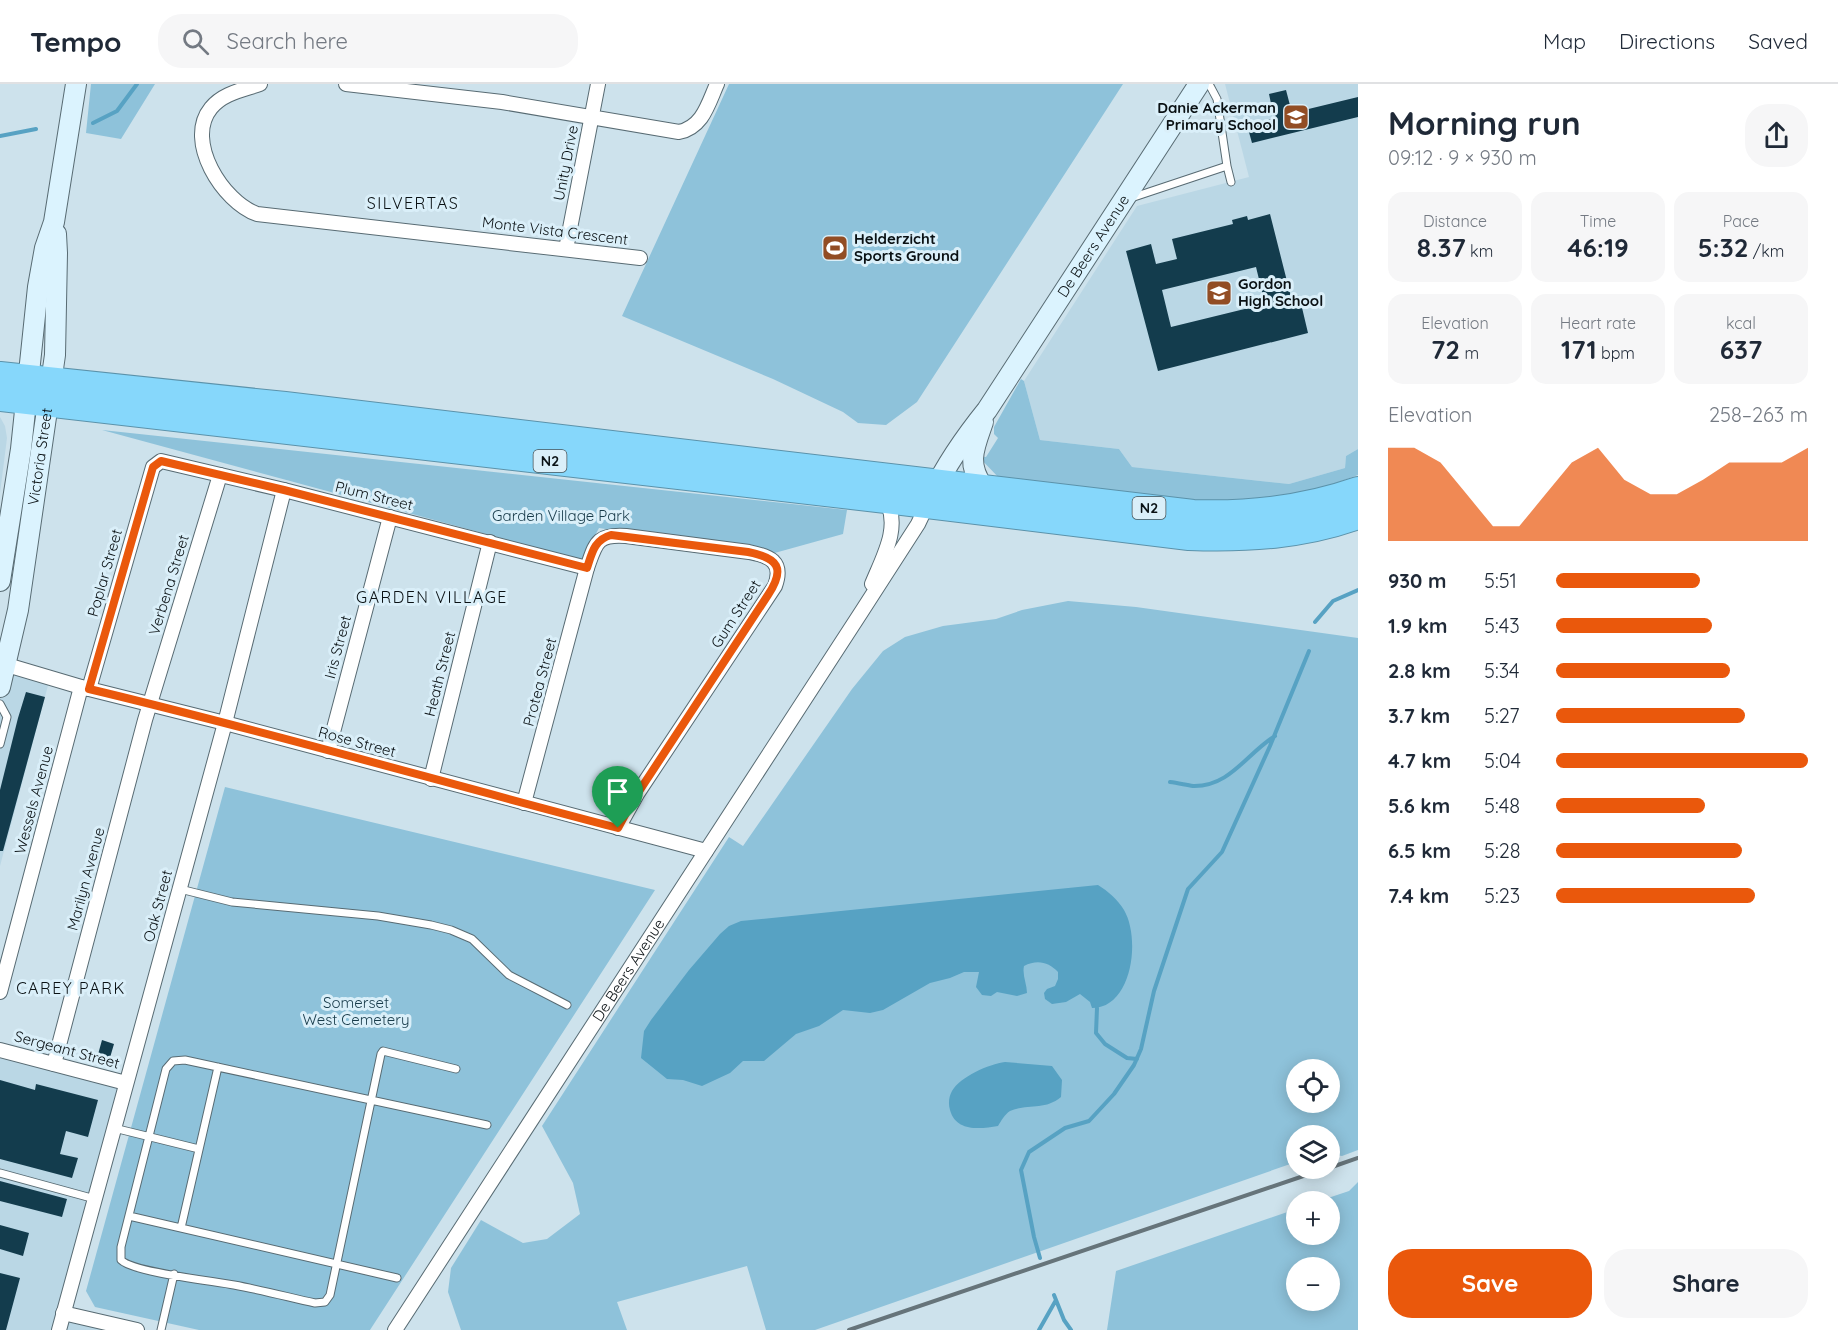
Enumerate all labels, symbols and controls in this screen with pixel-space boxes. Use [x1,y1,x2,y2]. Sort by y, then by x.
search box [158,14,578,68]
text: Tempo [30,24,122,59]
icon: search [179,25,212,58]
text: Search here [227,27,348,55]
text: Map [1543,28,1586,54]
text: Directions [1619,28,1715,54]
text: Saved [1748,28,1808,54]
place label: Danie Ackerman Primary School [1157,98,1276,134]
school or university icon: Danie Ackerman Primary School [1281,102,1311,132]
text: Morning run [1388,102,1581,143]
button: share [1745,104,1808,167]
street label: Unity Drive [549,124,582,202]
text: 09:12 · 9 × 930 m [1388,145,1537,170]
street label: De Beers Avenue [1053,191,1133,301]
district label: SILVERTAS [367,193,459,213]
text: Distance [1423,211,1487,231]
text: Time [1580,211,1616,231]
text: Pace [1723,211,1759,231]
street label: Monte Vista Crescent [481,212,629,249]
place label: Helderzicht Sports Ground [854,229,959,265]
text: 8.37 [1417,231,1466,264]
text: 46:19 [1567,231,1629,264]
text: 5:32 [1698,231,1748,264]
sports icon: Helderzicht Sports Ground [820,233,850,263]
text: km [1466,241,1493,261]
text: /km [1748,241,1784,261]
place label: Gordon High School [1238,274,1323,310]
school or university icon: Gordon High School [1204,278,1234,308]
text: Elevation [1421,313,1489,333]
text: Heart rate [1560,313,1636,333]
text: kcal [1726,313,1756,333]
text: 72 [1431,333,1460,366]
text: 171 [1561,333,1597,366]
text: 637 [1720,333,1762,366]
text: m [1460,343,1479,363]
text: bpm [1597,343,1635,363]
text: Elevation [1388,402,1472,427]
text: 258–263 m [1709,402,1808,427]
street label: Victoria Street [23,407,56,507]
road number: N2 [534,450,566,472]
street label: Plum Street [333,477,415,514]
road number: N2 [1132,497,1166,519]
park label: Garden Village Park [492,506,630,525]
street label: Poplar Street [83,527,126,619]
street label: Verbena Street [144,532,193,638]
text: 930 m [1388,568,1446,593]
text: 5:51 [1484,568,1517,593]
street label: Gum Street [706,576,765,651]
district label: GARDEN VILLAGE [356,587,508,607]
street label: Iris Street [320,613,355,681]
text: 1.9 km [1388,613,1448,638]
text: 5:43 [1484,613,1520,638]
street label: Heath Street [420,629,459,718]
street label: Protea Street [519,635,560,728]
text: 2.8 km [1388,658,1451,683]
text: 5:34 [1484,658,1520,683]
text: 3.7 km [1388,703,1450,728]
text: 5:27 [1484,703,1520,728]
street label: Rose Street [316,722,398,761]
street label: Wessels Avenue [10,744,57,856]
text: 4.7 km [1388,748,1451,773]
text: 5:04 [1484,748,1521,773]
pin [592,766,643,828]
icon: arrive [601,775,634,808]
text: 5.6 km [1388,793,1450,818]
text: 5:48 [1484,793,1520,818]
street label: Marilyn Avenue [63,825,108,933]
text: 6.5 km [1388,838,1451,863]
text: 5:28 [1484,838,1521,863]
street label: Oak Street [139,868,176,944]
text: 7.4 km [1388,883,1449,908]
text: 5:23 [1484,883,1520,908]
street label: De Beers Avenue [588,915,669,1025]
district label: CAREY PARK [16,978,126,998]
park label: Somerset West Cemetery [302,993,410,1029]
street label: Sergeant Street [13,1026,122,1073]
map controls [1286,1059,1340,1311]
button: locate [1286,1059,1340,1113]
button: layers [1286,1125,1340,1179]
button: + [1286,1191,1340,1245]
button: Save [1388,1249,1592,1318]
button: Share [1604,1249,1808,1318]
button: − [1286,1257,1340,1311]

